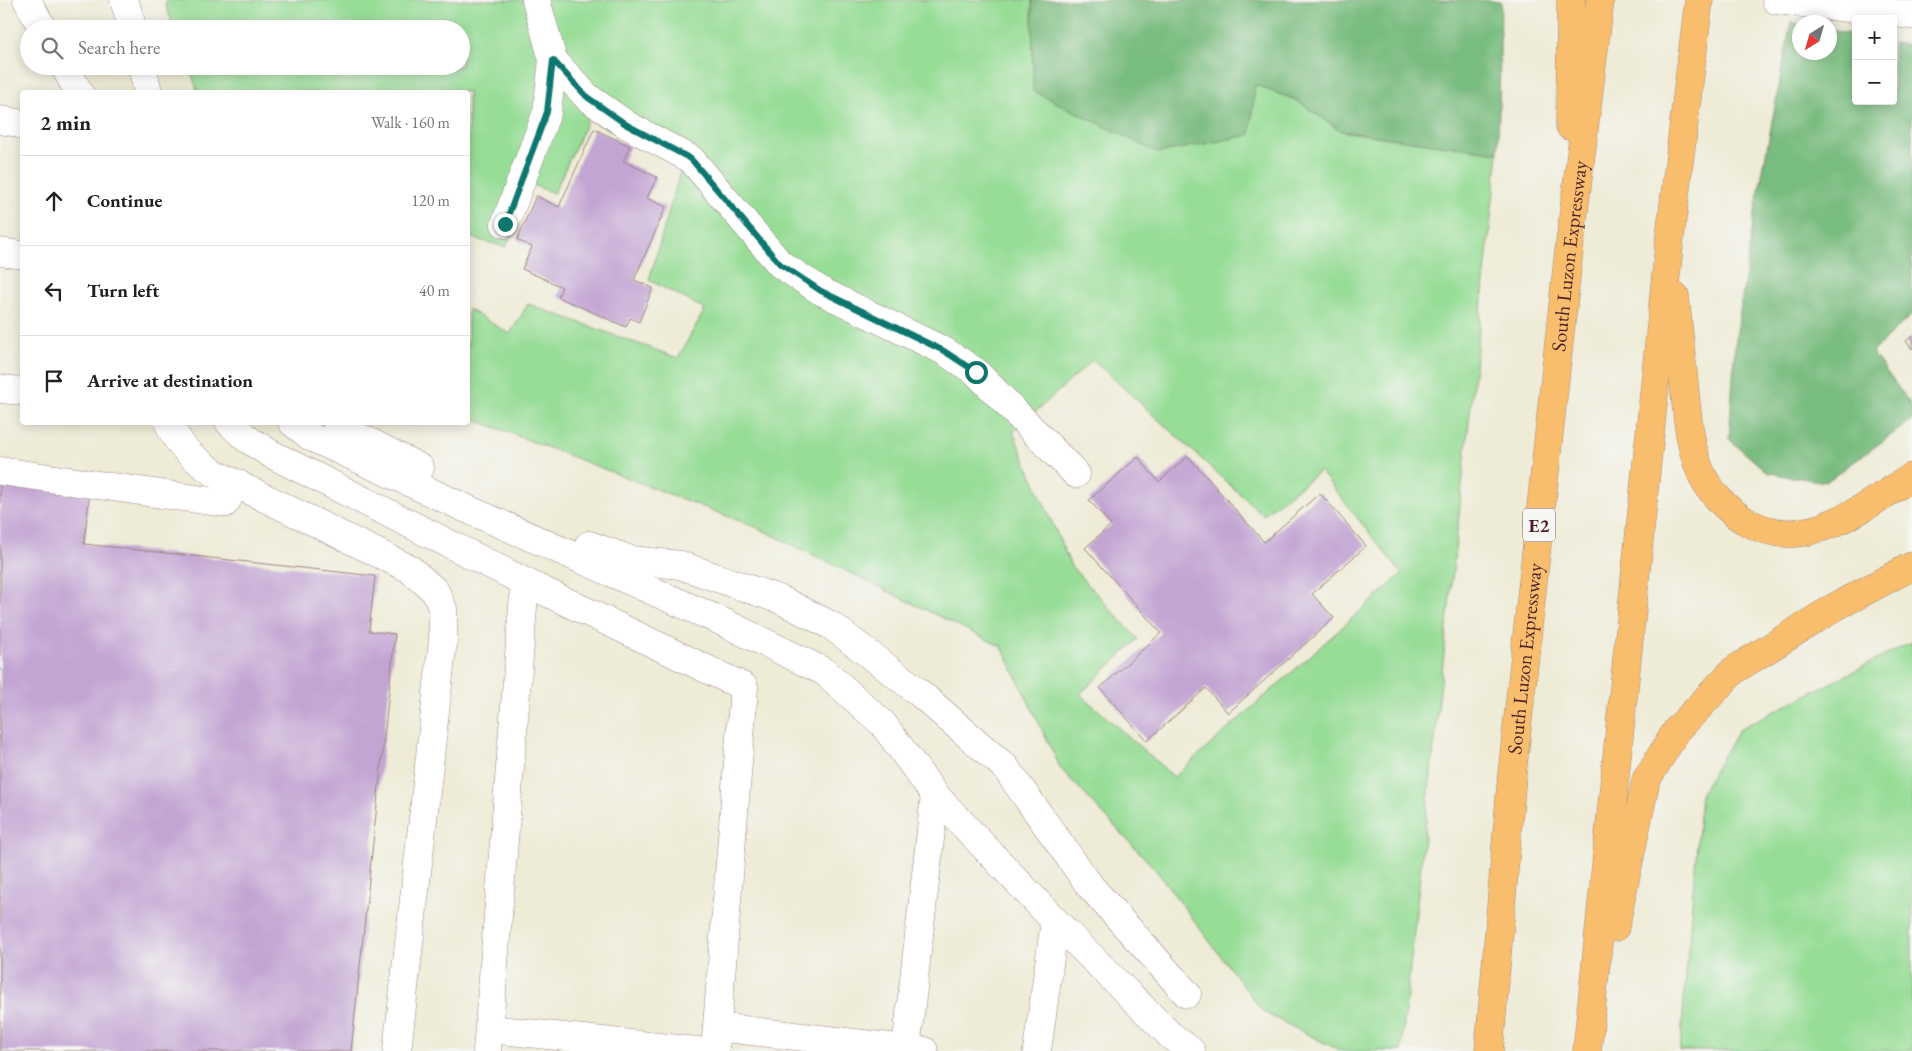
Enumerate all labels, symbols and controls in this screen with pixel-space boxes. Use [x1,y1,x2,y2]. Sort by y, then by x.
north arrow [1792,15,1837,60]
map controls [1852,15,1897,105]
button: + [1852,15,1897,60]
search box [20,20,470,75]
icon: search [38,34,66,62]
text: Search here [78,35,160,60]
button: − [1852,60,1897,105]
text: 2 min [40,109,91,136]
text: Walk · 160 m [371,112,450,133]
street label: South Luzon Expressway [1545,159,1593,353]
icon: ahead [40,187,68,215]
text: Continue [87,188,162,213]
text: 120 m [411,190,450,211]
route end [494,213,517,236]
icon: left [40,277,68,305]
text: Turn left [87,278,159,303]
text: 40 m [419,280,450,301]
route start [965,361,988,384]
icon: arrive [40,367,68,395]
text: Arrive at destination [87,368,253,393]
road number: E2 [1523,508,1555,542]
street label: South Luzon Expressway [1501,561,1548,756]

